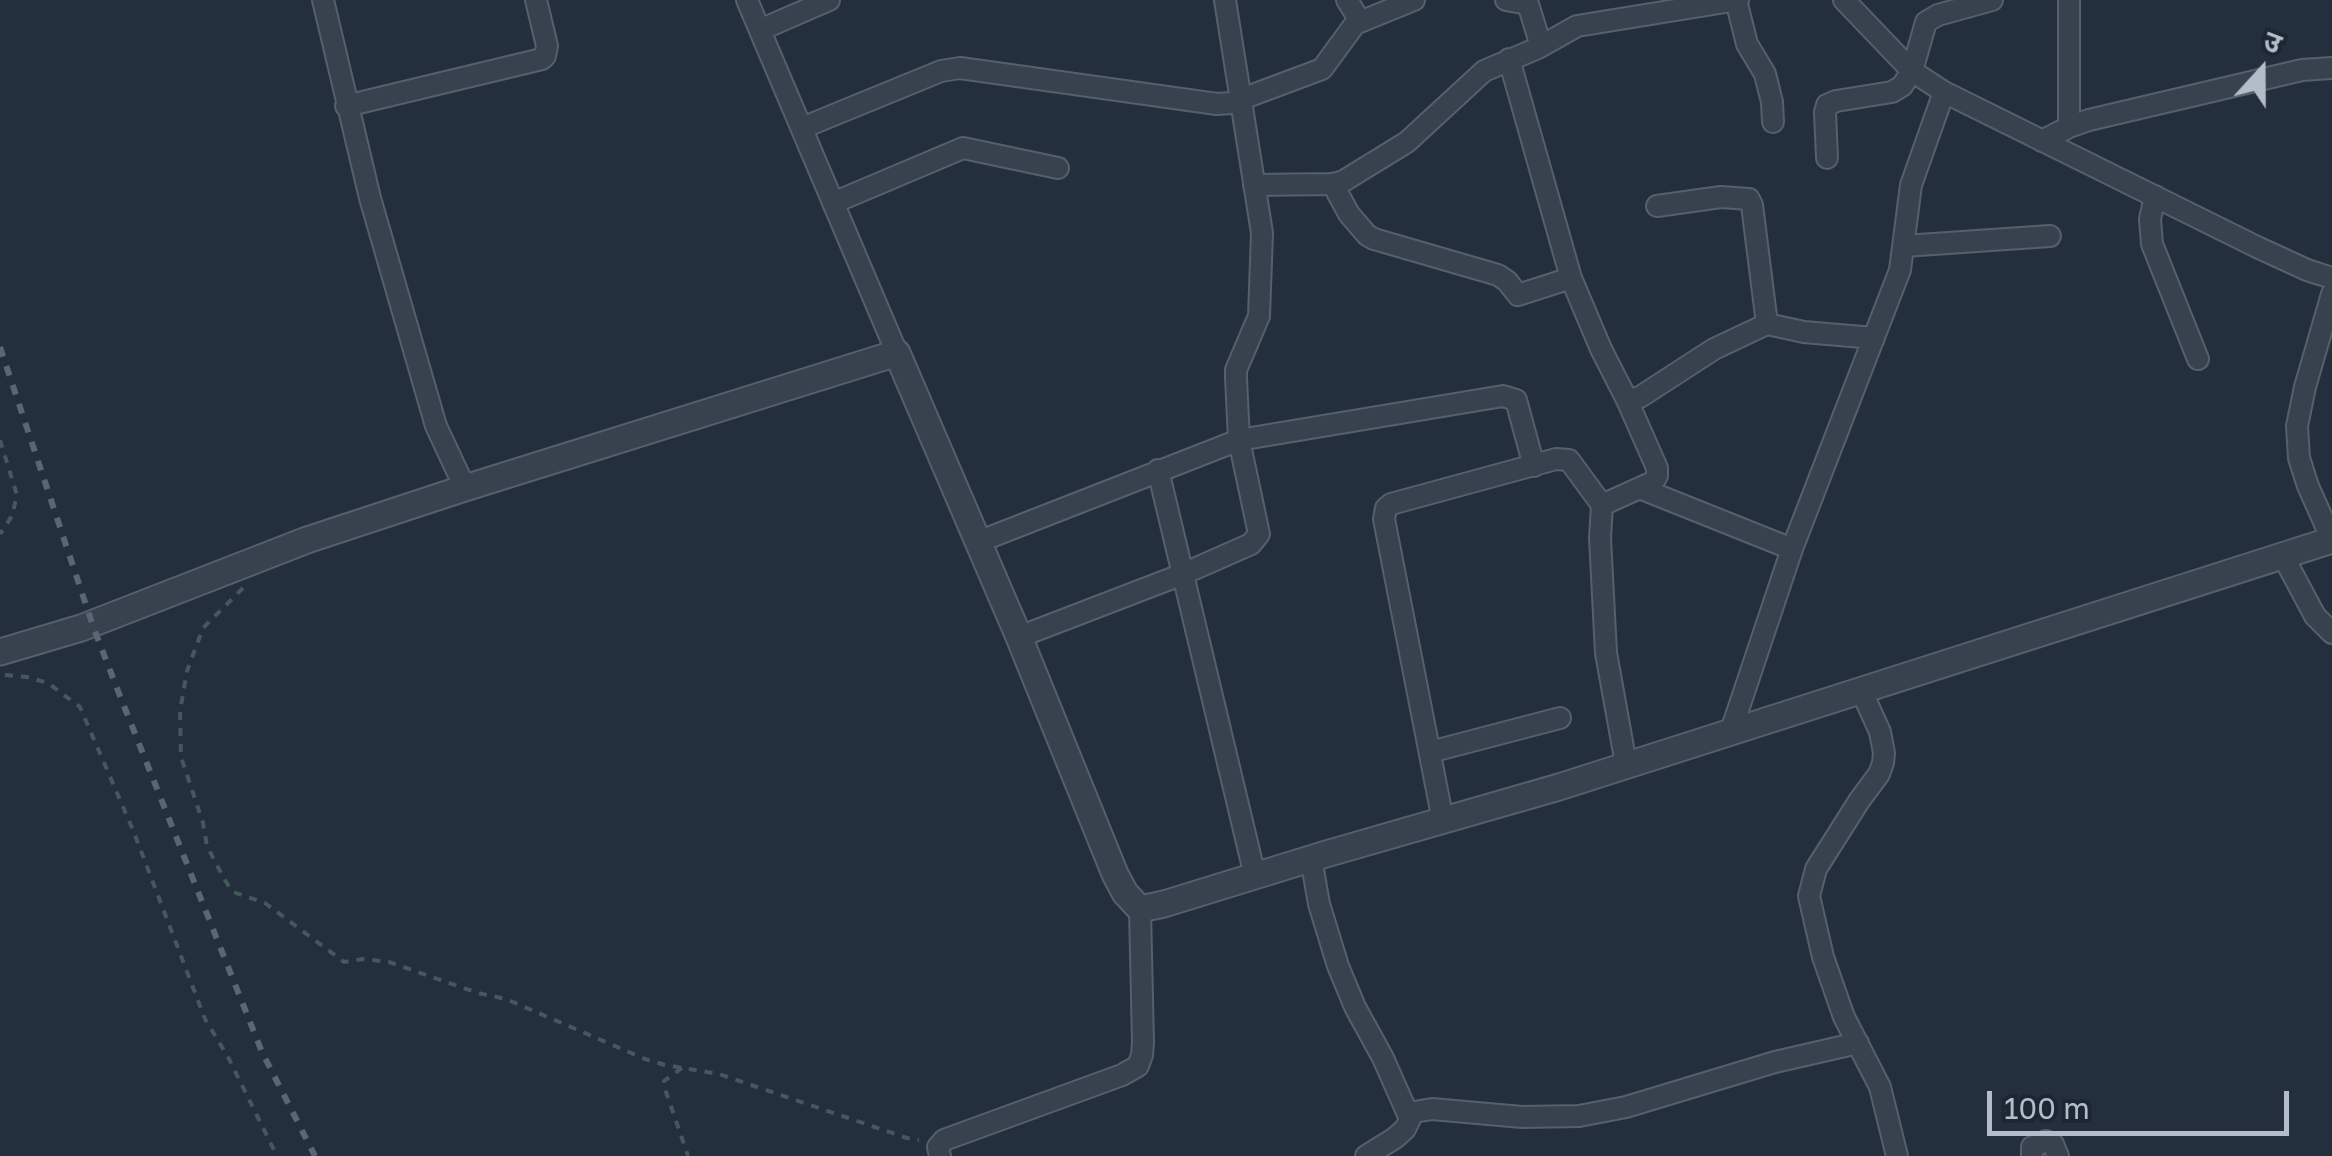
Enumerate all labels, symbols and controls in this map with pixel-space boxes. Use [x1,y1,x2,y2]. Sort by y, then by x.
north arrow [2212,20,2312,120]
text: उ [2259,23,2286,60]
scale bar [1992,1071,2294,1133]
text: 100 m [2004,1090,2090,1126]

